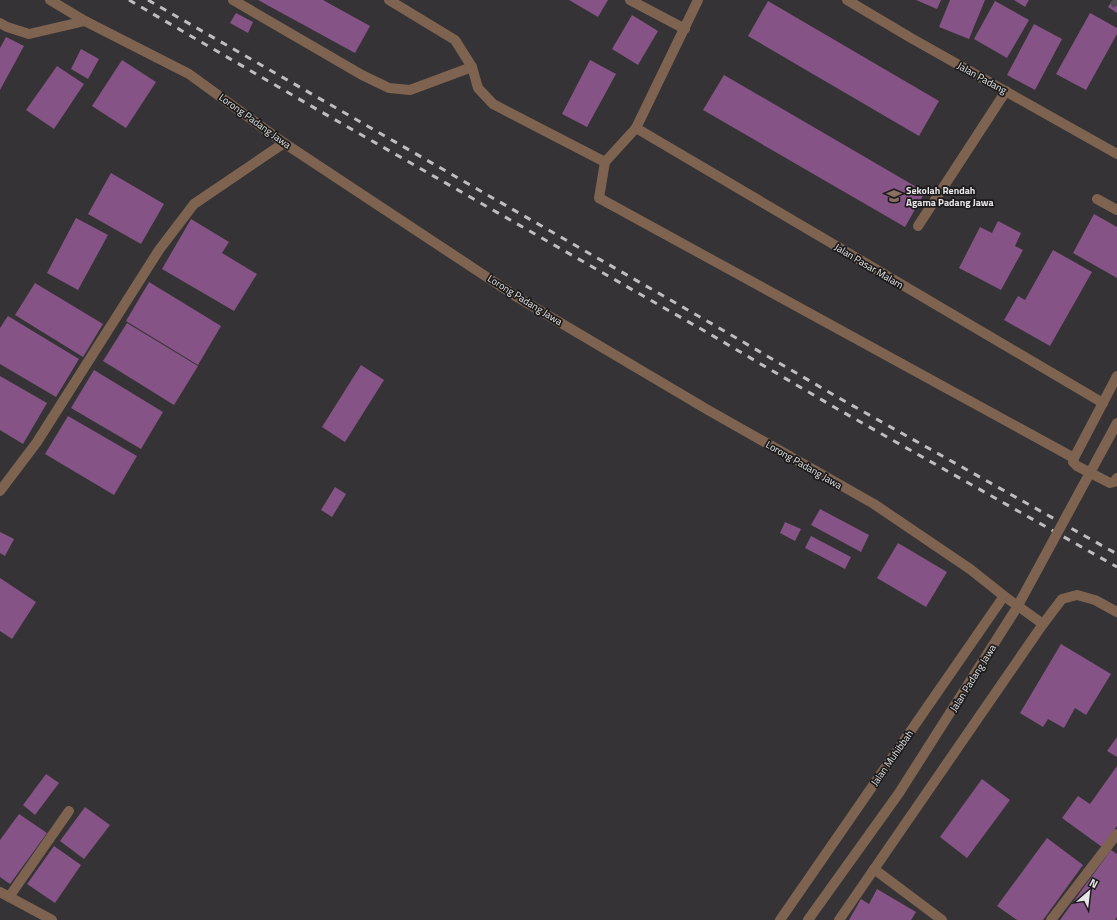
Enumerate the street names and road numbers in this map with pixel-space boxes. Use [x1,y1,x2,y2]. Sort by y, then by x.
street label: Jalan Padang [955,58,1009,98]
street label: Lorong Padang Jawa [216,90,294,152]
street label: Jalan Pasar Malam [832,239,906,293]
street label: Lorong Padang Jawa [485,271,565,329]
street label: Lorong Padang Jawa [763,437,845,493]
street label: Jalan Padang Jawa [946,641,1000,715]
street label: Jalan Muhibbah [867,727,917,789]

